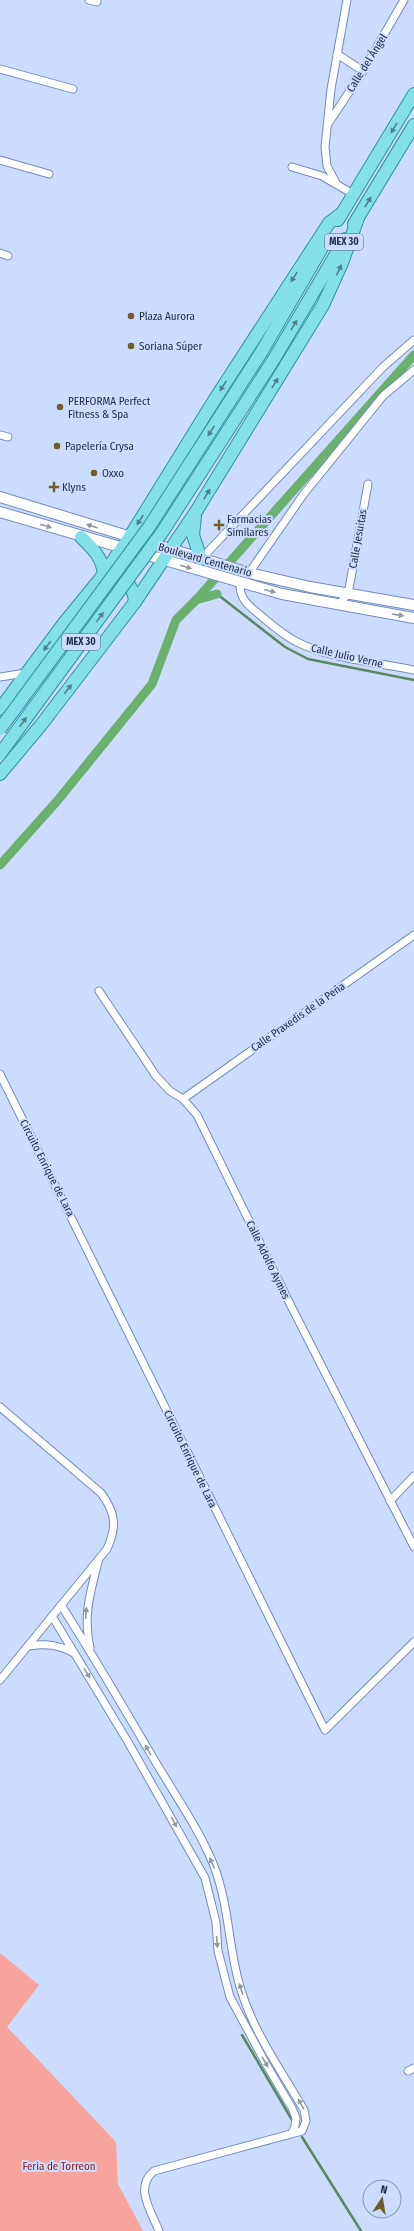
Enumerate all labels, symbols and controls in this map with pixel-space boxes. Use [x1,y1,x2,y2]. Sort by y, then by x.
street label: Calle del Ángel [343,31,390,95]
one-way arrow [390,122,397,134]
one-way arrow [364,196,371,208]
road number: MEX 30 [325,234,363,250]
one-way arrow [336,265,342,276]
one-way arrow [290,272,298,282]
place label: Plaza Aurora [139,310,195,323]
marker: Plaza Aurora [126,311,136,321]
one-way arrow [290,319,297,331]
place label: Soriana Súper [139,340,203,353]
marker: Soriana Súper [126,341,136,351]
one-way arrow [272,378,279,389]
one-way arrow [219,381,227,391]
place label: PERFORMA Perfect Fitness & Spa [68,395,151,421]
marker: PERFORMA Perfect Fitness & Spa [55,402,65,412]
one-way arrow [207,426,215,436]
place label: Papelería Crysa [65,440,134,453]
marker: Papelería Crysa [52,441,62,451]
place label: Oxxo [102,467,124,480]
marker: Oxxo [89,468,99,478]
place label: Klyns [62,481,86,494]
marker: Klyns [49,482,59,492]
one-way arrow [203,489,211,499]
street label: Calle Jesuitas [346,508,370,570]
place label: Farmacias Similares [227,513,272,539]
one-way arrow [137,514,144,526]
marker: Farmacias Similares [214,520,224,530]
one-way arrow [41,523,53,529]
one-way arrow [85,523,97,529]
street label: Boulevard Centenario [157,540,254,580]
one-way arrow [180,564,192,570]
one-way arrow [264,588,276,594]
one-way arrow [96,612,104,623]
one-way arrow [391,612,404,618]
road number: MEX 30 [62,634,100,650]
one-way arrow [42,641,51,652]
street label: Calle Julio Verne [310,641,384,671]
one-way arrow [64,683,73,694]
one-way arrow [19,717,27,728]
street label: Calle Praxedis de la Peña [248,980,348,1054]
street label: Circuito Enrique de Lara [17,1117,77,1219]
street label: Calle Adolfo Aymes [243,1219,293,1302]
street label: Circuito Enrique de Lara [161,1408,219,1510]
one-way arrow [83,1607,90,1619]
one-way arrow [83,1667,90,1679]
one-way arrow [145,1744,152,1756]
one-way arrow [171,1816,178,1827]
one-way arrow [209,1858,215,1869]
one-way arrow [214,1936,221,1948]
one-way arrow [238,1983,244,1995]
one-way arrow [261,2056,268,2068]
one-way arrow [297,2098,304,2110]
park label: Feria de Torreon [22,2160,96,2173]
north arrow [362,2179,402,2219]
text: N [379,2183,389,2197]

